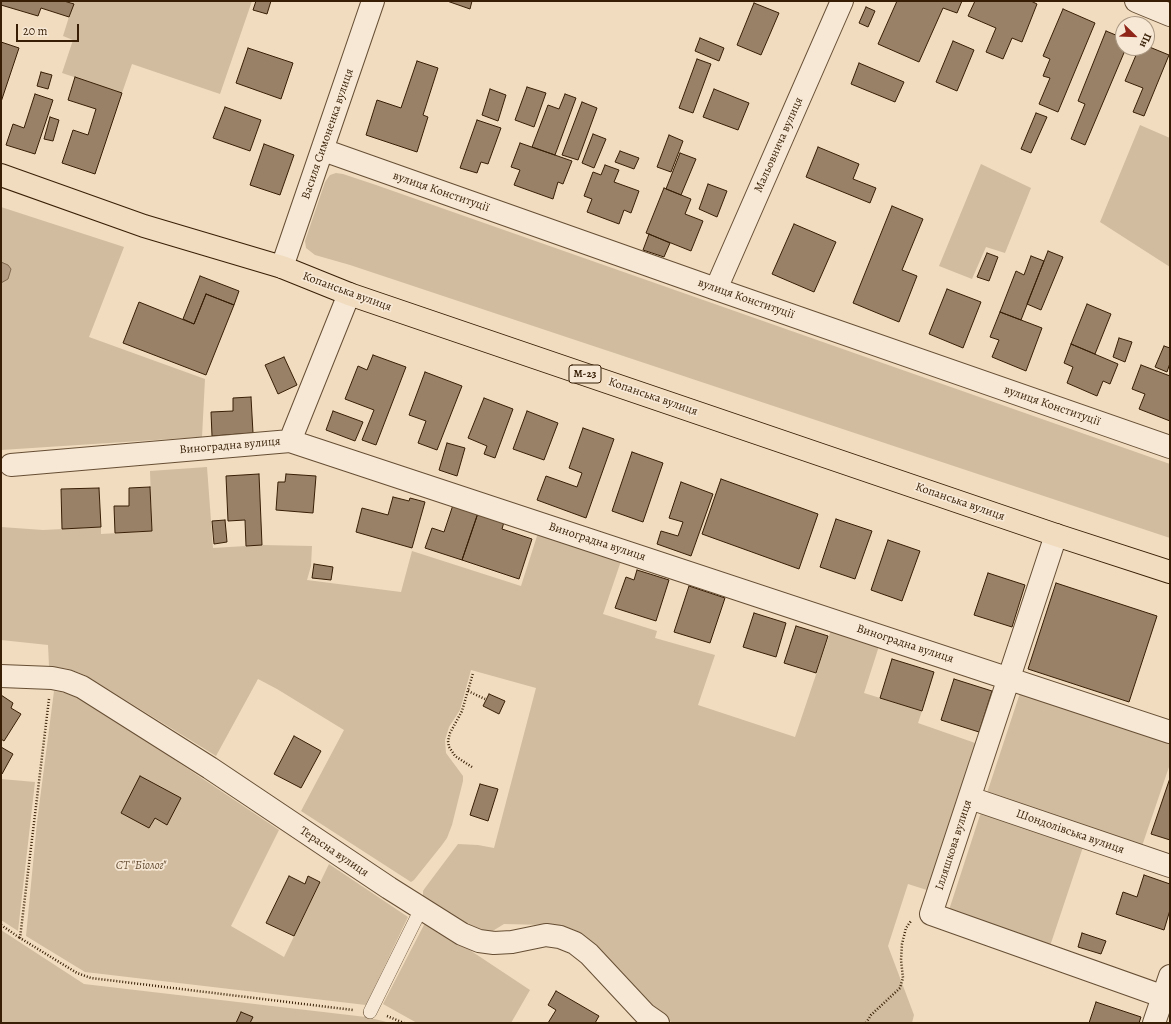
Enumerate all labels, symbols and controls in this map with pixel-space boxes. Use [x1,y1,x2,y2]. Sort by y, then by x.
scale bar [18,16,81,42]
north arrow [1115,16,1155,56]
text: 20 m [23,23,47,39]
text: Пн [1136,31,1155,50]
street label: Василя Симоненка вулиця [299,67,357,201]
street label: Мальовнича вулиця [752,95,806,195]
street label: вулиця Конституції [391,169,491,215]
street label: Копанська вулиця [301,269,393,315]
street label: вулиця Конституції [696,276,796,322]
road number: М-23 [569,365,601,383]
street label: Копанська вулиця [606,375,700,419]
street label: вулиця Конституції [1002,383,1102,429]
street label: Виноградна вулиця [179,434,281,458]
street label: Копанська вулиця [913,480,1007,524]
street label: Виноградна вулиця [547,519,647,565]
street label: Виноградна вулиця [855,621,955,667]
street label: Ілляшкова вулиця [933,798,975,892]
street label: Шондолівська вулиця [1014,807,1126,857]
street label: Терасна вулиця [297,824,371,880]
park label: СТ "Біолог" [116,859,166,873]

